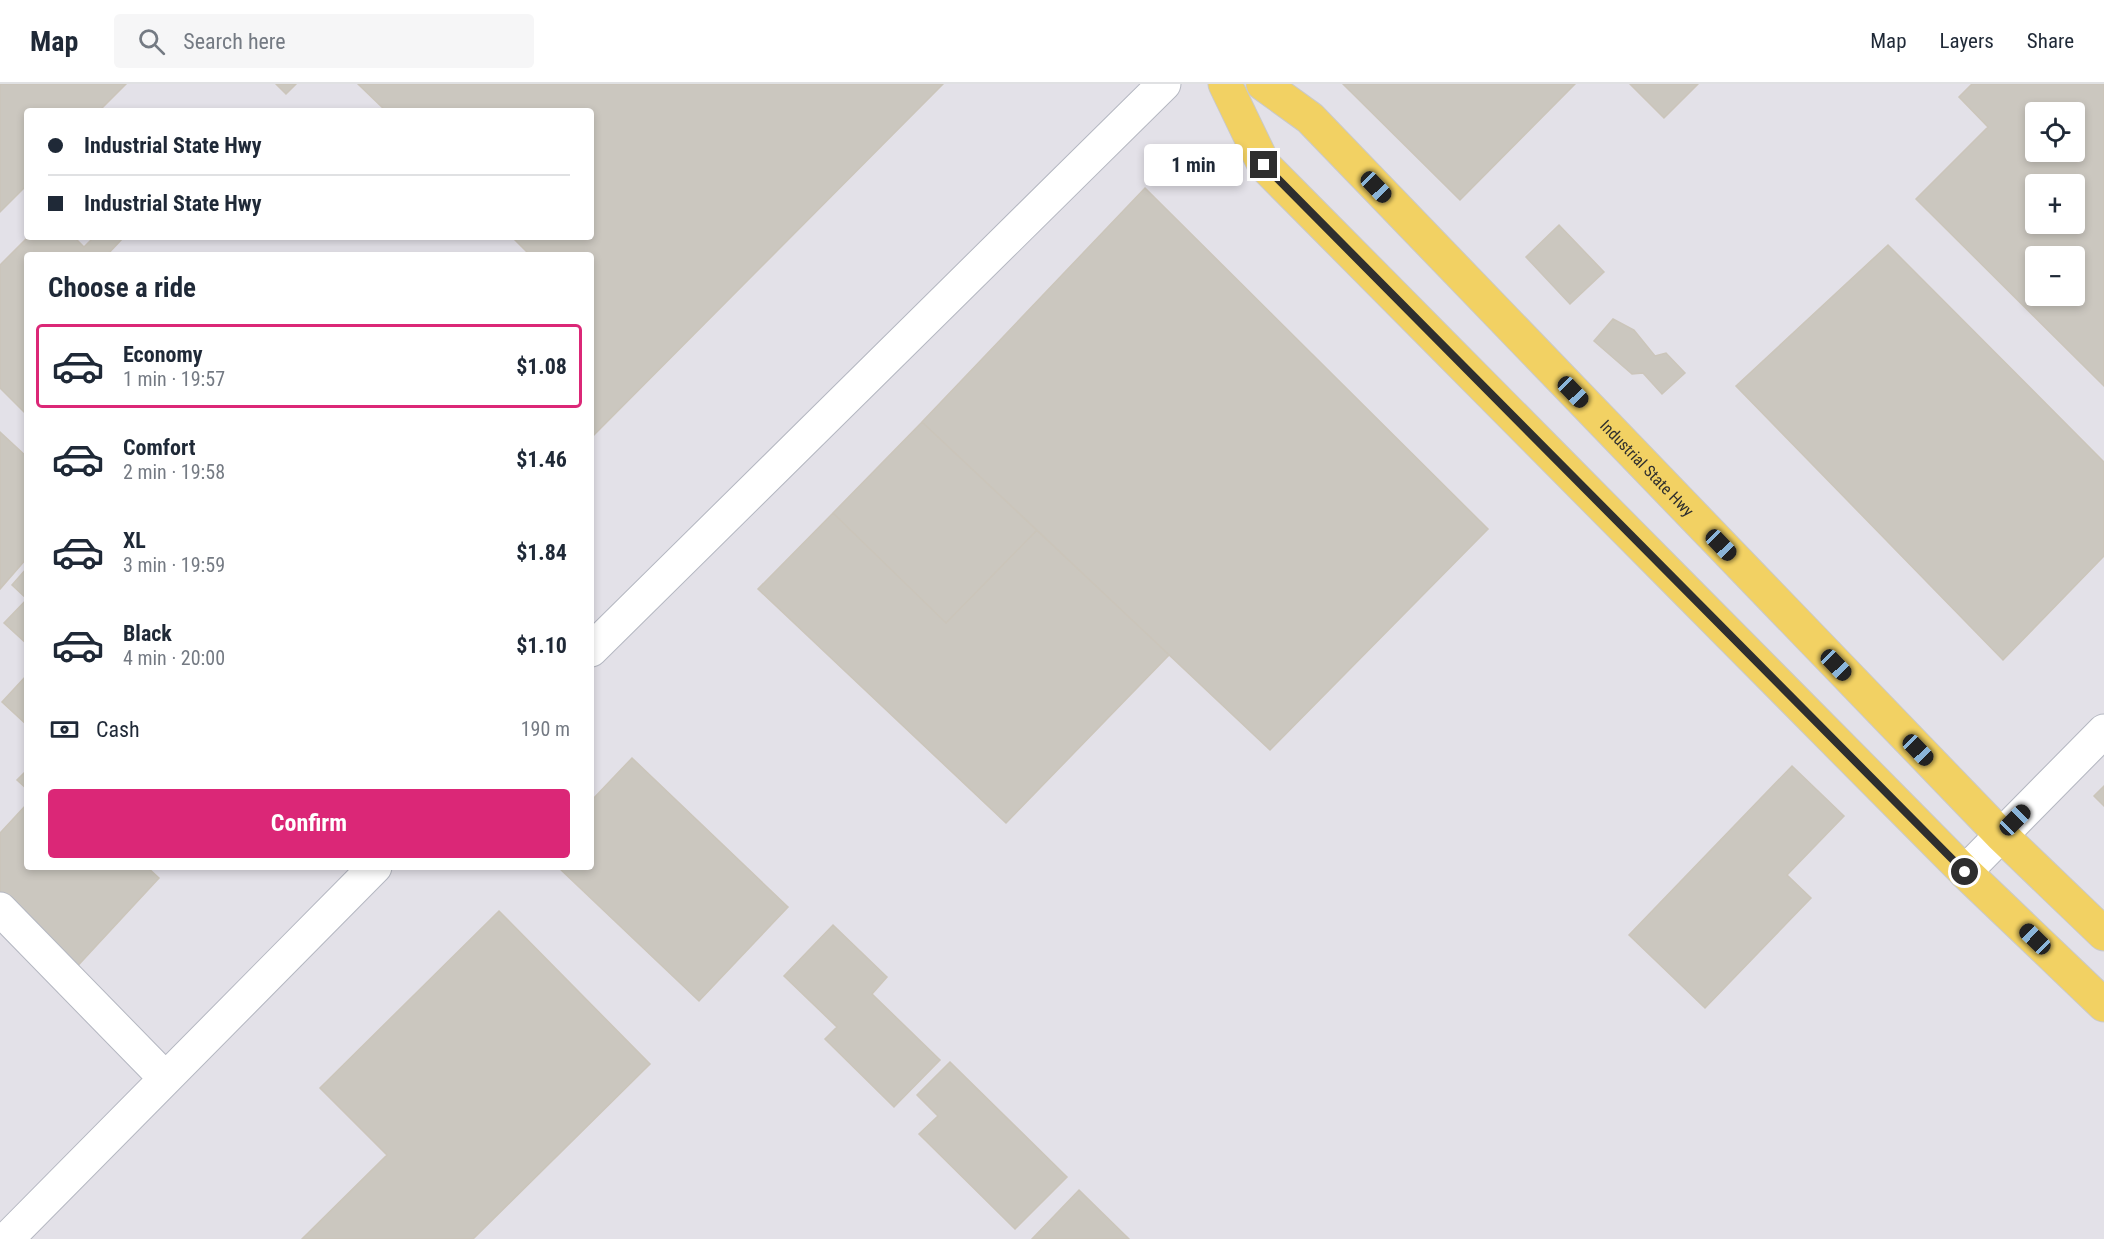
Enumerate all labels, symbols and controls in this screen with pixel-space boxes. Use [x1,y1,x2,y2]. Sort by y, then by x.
search box [114,14,534,68]
text: Map [30,25,78,58]
icon: search [135,25,168,58]
text: Search here [183,29,286,54]
text: Map [1870,29,1907,53]
text: Layers [1940,29,1994,53]
text: Share [2027,29,2074,53]
map controls [2025,102,2085,306]
button: locate [2025,102,2085,162]
text: Industrial State Hwy [84,133,262,158]
callout: 1 min [1144,144,1243,186]
route end [1250,151,1277,178]
text: 1 min [1171,153,1216,177]
car [1357,168,1395,206]
button: + [2025,174,2085,234]
text: Industrial State Hwy [84,191,262,216]
button: − [2025,246,2085,306]
text: Choose a ride [48,272,196,304]
icon: car [51,339,105,393]
text: Economy [123,342,203,367]
text: $1.08 [516,354,567,379]
text: 1 min · 19:57 [123,367,225,391]
car [1554,373,1592,411]
street label: Industrial State Hwy [1596,416,1698,520]
icon: car [51,432,105,486]
text: Comfort [123,435,196,460]
text: $1.46 [516,447,567,472]
text: 2 min · 19:58 [123,460,225,484]
icon: car [51,525,105,579]
car [1702,526,1740,564]
text: XL [123,528,146,553]
text: $1.84 [516,540,567,565]
text: 3 min · 19:59 [123,553,225,577]
icon: car [51,618,105,672]
text: Black [123,621,172,646]
text: $1.10 [516,633,567,658]
text: 4 min · 20:00 [123,646,225,670]
car [1817,646,1855,684]
icon: cash [48,713,81,746]
text: Cash [96,717,140,742]
text: 190 m [521,717,570,741]
car [1899,731,1937,769]
button: Confirm [48,789,570,858]
car [1996,801,2034,839]
route start [1951,858,1978,885]
car [2016,920,2054,958]

